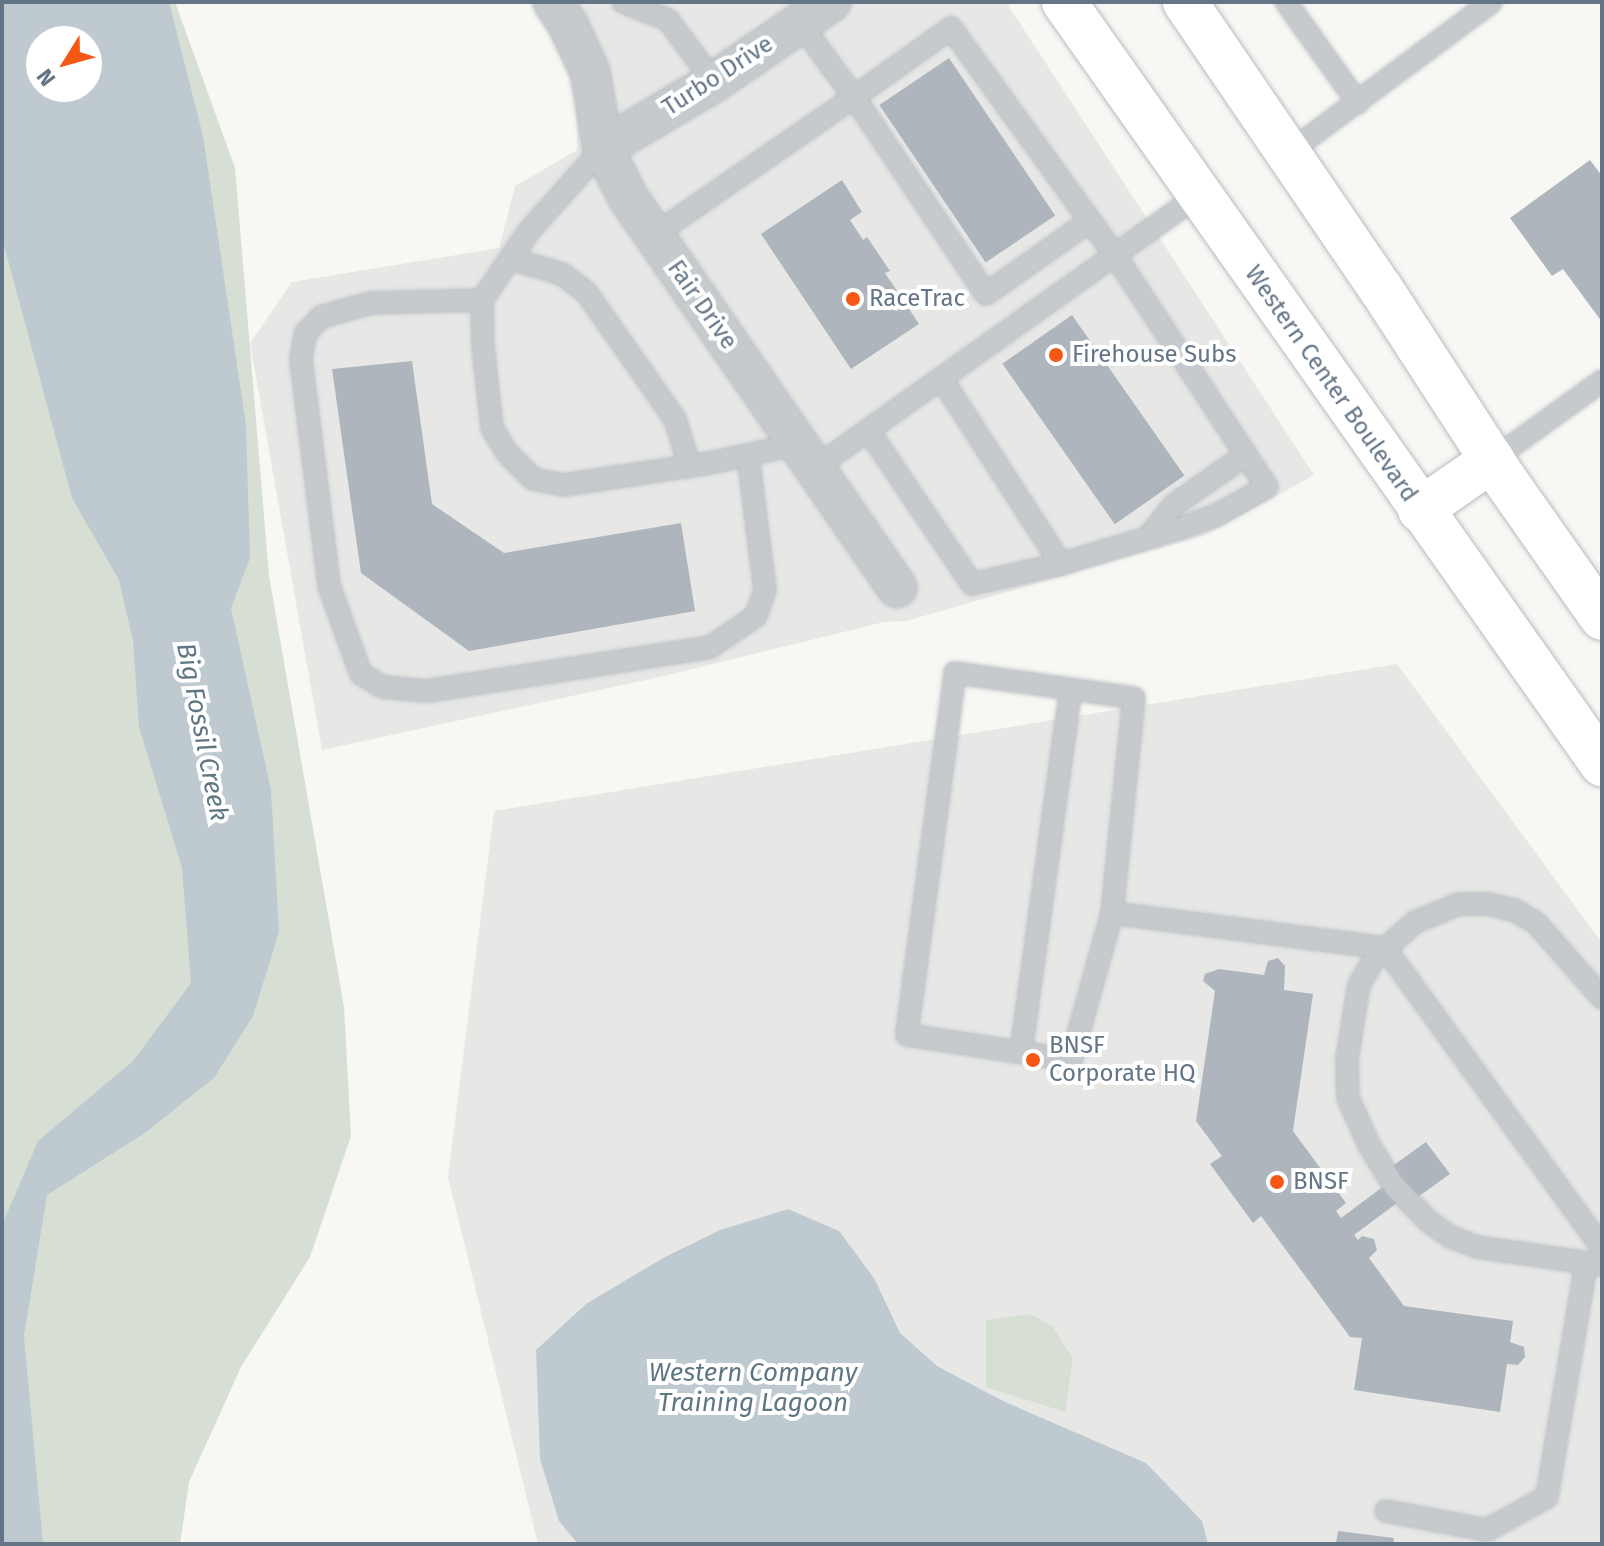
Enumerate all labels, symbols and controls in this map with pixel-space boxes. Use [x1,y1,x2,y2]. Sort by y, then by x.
north arrow [24,24,104,104]
street label: Turbo Drive [657,30,779,122]
text: N [31,64,61,91]
street label: Fair Drive [661,255,743,355]
street label: Western Center Boulevard [1238,260,1424,508]
place label: RaceTrac [869,285,965,313]
marker: RaceTrac [844,290,862,308]
place label: Firehouse Subs [1072,341,1237,369]
marker: Firehouse Subs [1047,346,1065,364]
water label: Big Fossil Creek [169,640,235,824]
place label: BNSF Corporate HQ [1049,1032,1196,1088]
marker: BNSF Corporate HQ [1024,1051,1042,1069]
place label: BNSF [1293,1168,1349,1196]
marker: BNSF [1268,1173,1286,1191]
water label: Western Company Training Lagoon [649,1357,857,1418]

